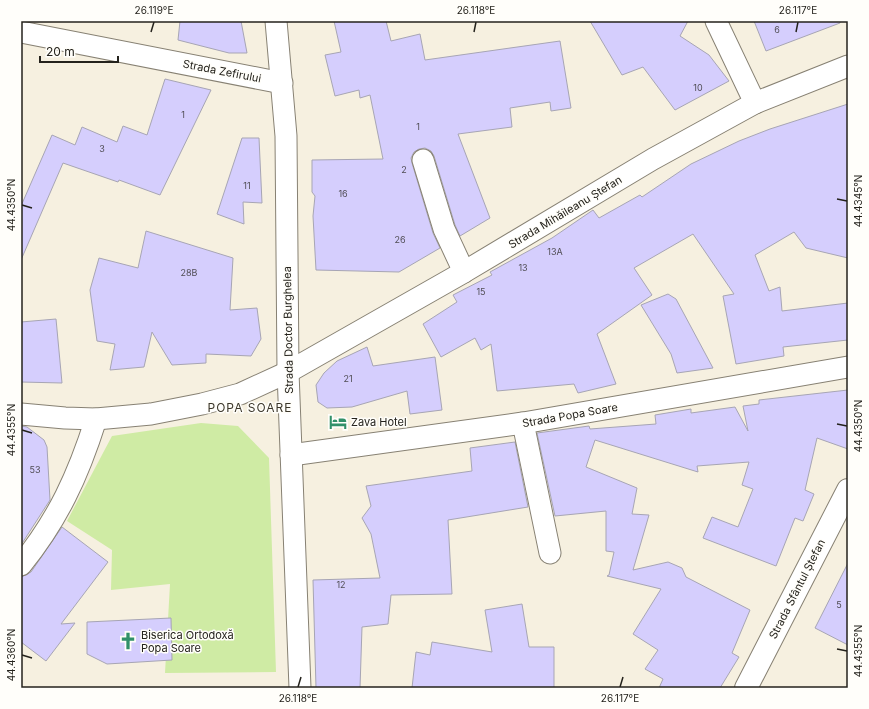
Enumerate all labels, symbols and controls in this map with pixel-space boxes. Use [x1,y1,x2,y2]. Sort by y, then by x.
text: 26.119°E [135,4,173,16]
text: 26.118°E [457,4,495,16]
text: 26.117°E [779,4,817,16]
house number: 6 [774,24,780,35]
scale bar [40,38,118,64]
text: 20 m [46,44,75,59]
street label: Strada Zefirului [182,57,262,85]
house number: 10 [693,82,703,93]
house number: 1 [181,109,185,120]
house number: 1 [416,121,420,132]
house number: 3 [99,143,105,154]
house number: 2 [401,164,407,175]
street label: Strada Mihăileanu Ștefan [506,173,624,251]
text: 44.4345°N [852,175,864,227]
text: 44.4350°N [5,179,17,231]
house number: 11 [243,180,251,191]
house number: 16 [338,188,348,199]
house number: 26 [394,234,406,245]
house number: 13A [547,246,563,257]
house number: 13 [518,262,528,273]
street label: Strada Doctor Burghelea [280,266,296,394]
house number: 28B [181,267,198,278]
house number: 15 [476,286,486,297]
house number: 21 [343,373,353,384]
district label: POPA SOARE [208,400,292,415]
street label: Strada Popa Soare [521,400,619,430]
text: 44.4350°N [852,400,864,452]
text: 44.4355°N [5,404,17,456]
hotel icon: Zava Hotel [328,412,348,432]
place label: Zava Hotel [351,415,407,429]
house number: 53 [29,464,41,475]
street label: Strada Sfântul Ștefan [766,537,828,641]
house number: 12 [336,579,346,590]
house number: 5 [836,599,842,610]
text: 44.4355°N [852,625,864,677]
place label: Biserica Ortodoxă Popa Soare [141,628,234,655]
text: 44.4360°N [5,629,17,681]
church icon: Biserica Ortodoxă Popa Soare [118,631,138,651]
text: 26.118°E [279,692,317,704]
text: 26.117°E [601,692,639,704]

